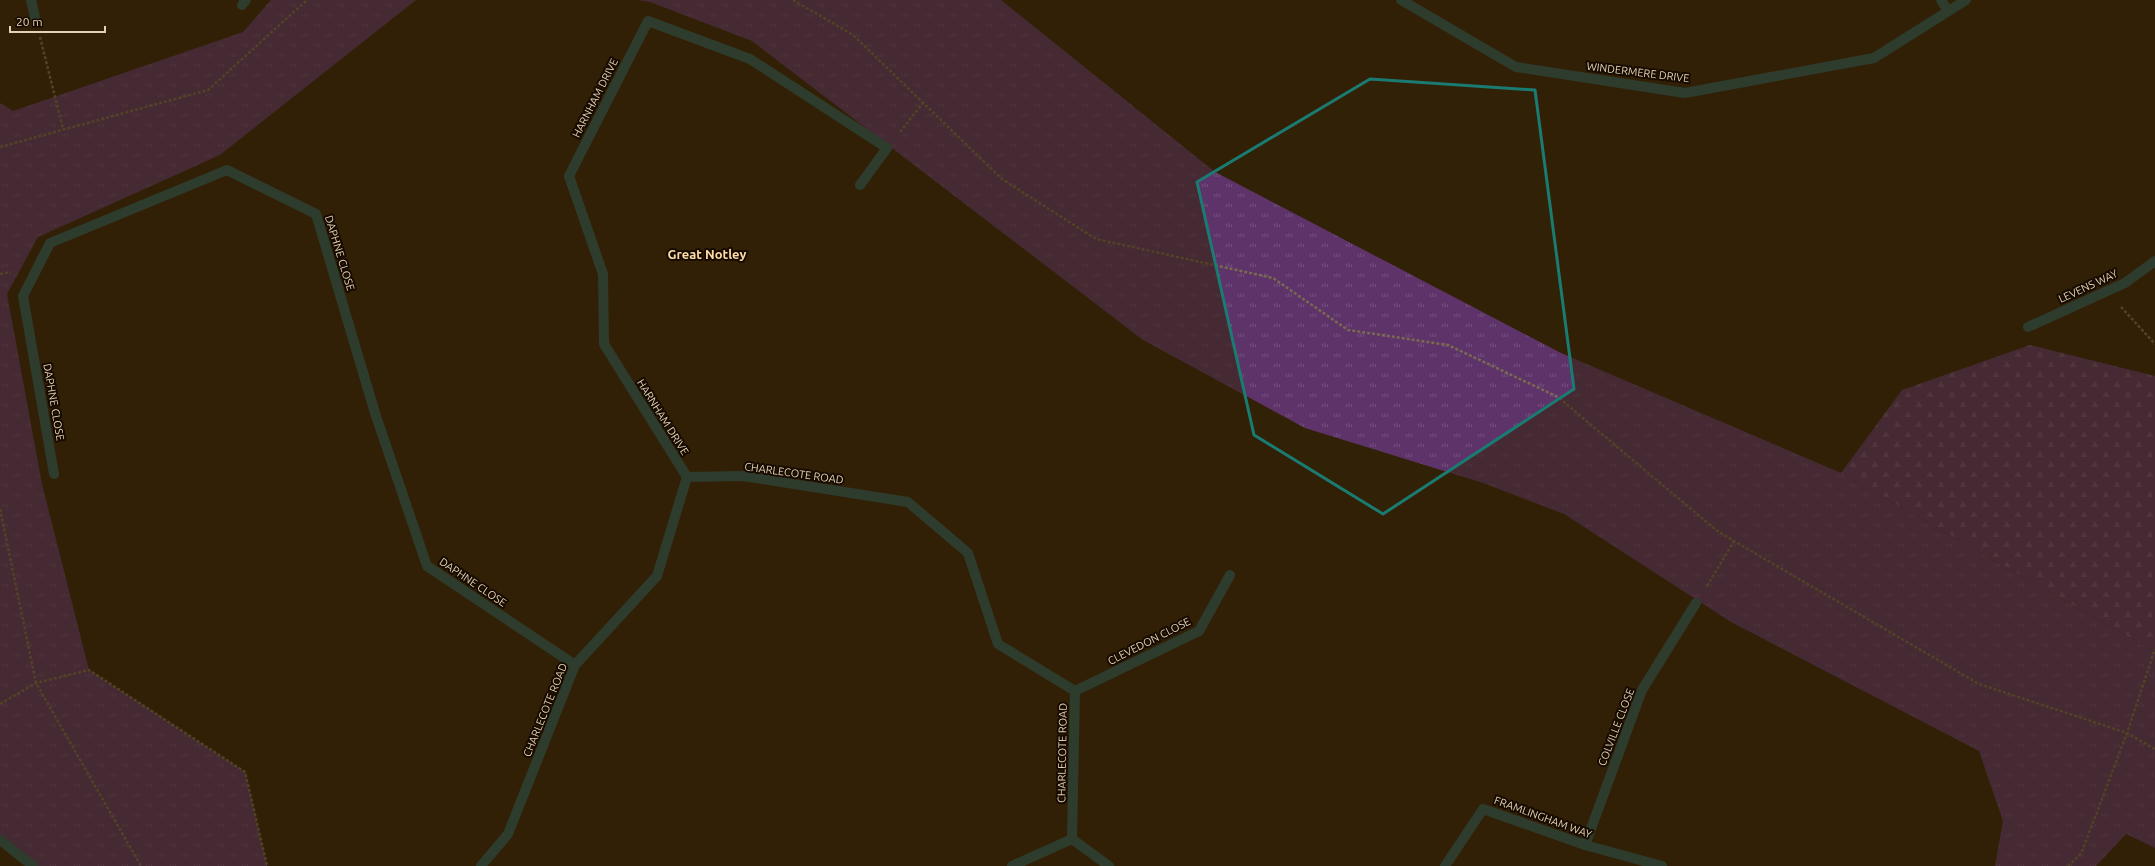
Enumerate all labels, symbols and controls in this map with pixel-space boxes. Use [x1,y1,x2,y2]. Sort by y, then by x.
scale bar [10,8,105,34]
text: 20 m [16,15,43,28]
street label: HARNHAM DRIVE [570,56,620,140]
street label: WINDERMERE DRIVE [1586,60,1690,84]
street label: DAPHNE CLOSE [323,214,357,292]
district label: Great Notley [668,247,747,261]
street label: LEVENS WAY [2057,267,2120,305]
street label: DAPHNE CLOSE [41,363,67,441]
street label: HARNHAM DRIVE [635,377,691,457]
street label: CHARLECOTE ROAD [744,460,845,486]
street label: DAPHNE CLOSE [437,555,509,609]
street label: CLEVEDON CLOSE [1106,615,1192,667]
street label: CHARLECOTE ROAD [521,661,569,759]
street label: COLVILLE CLOSE [1596,687,1636,767]
street label: CHARLECOTE ROAD [1055,703,1069,803]
street label: FRAMLINGHAM WAY [1493,794,1594,840]

